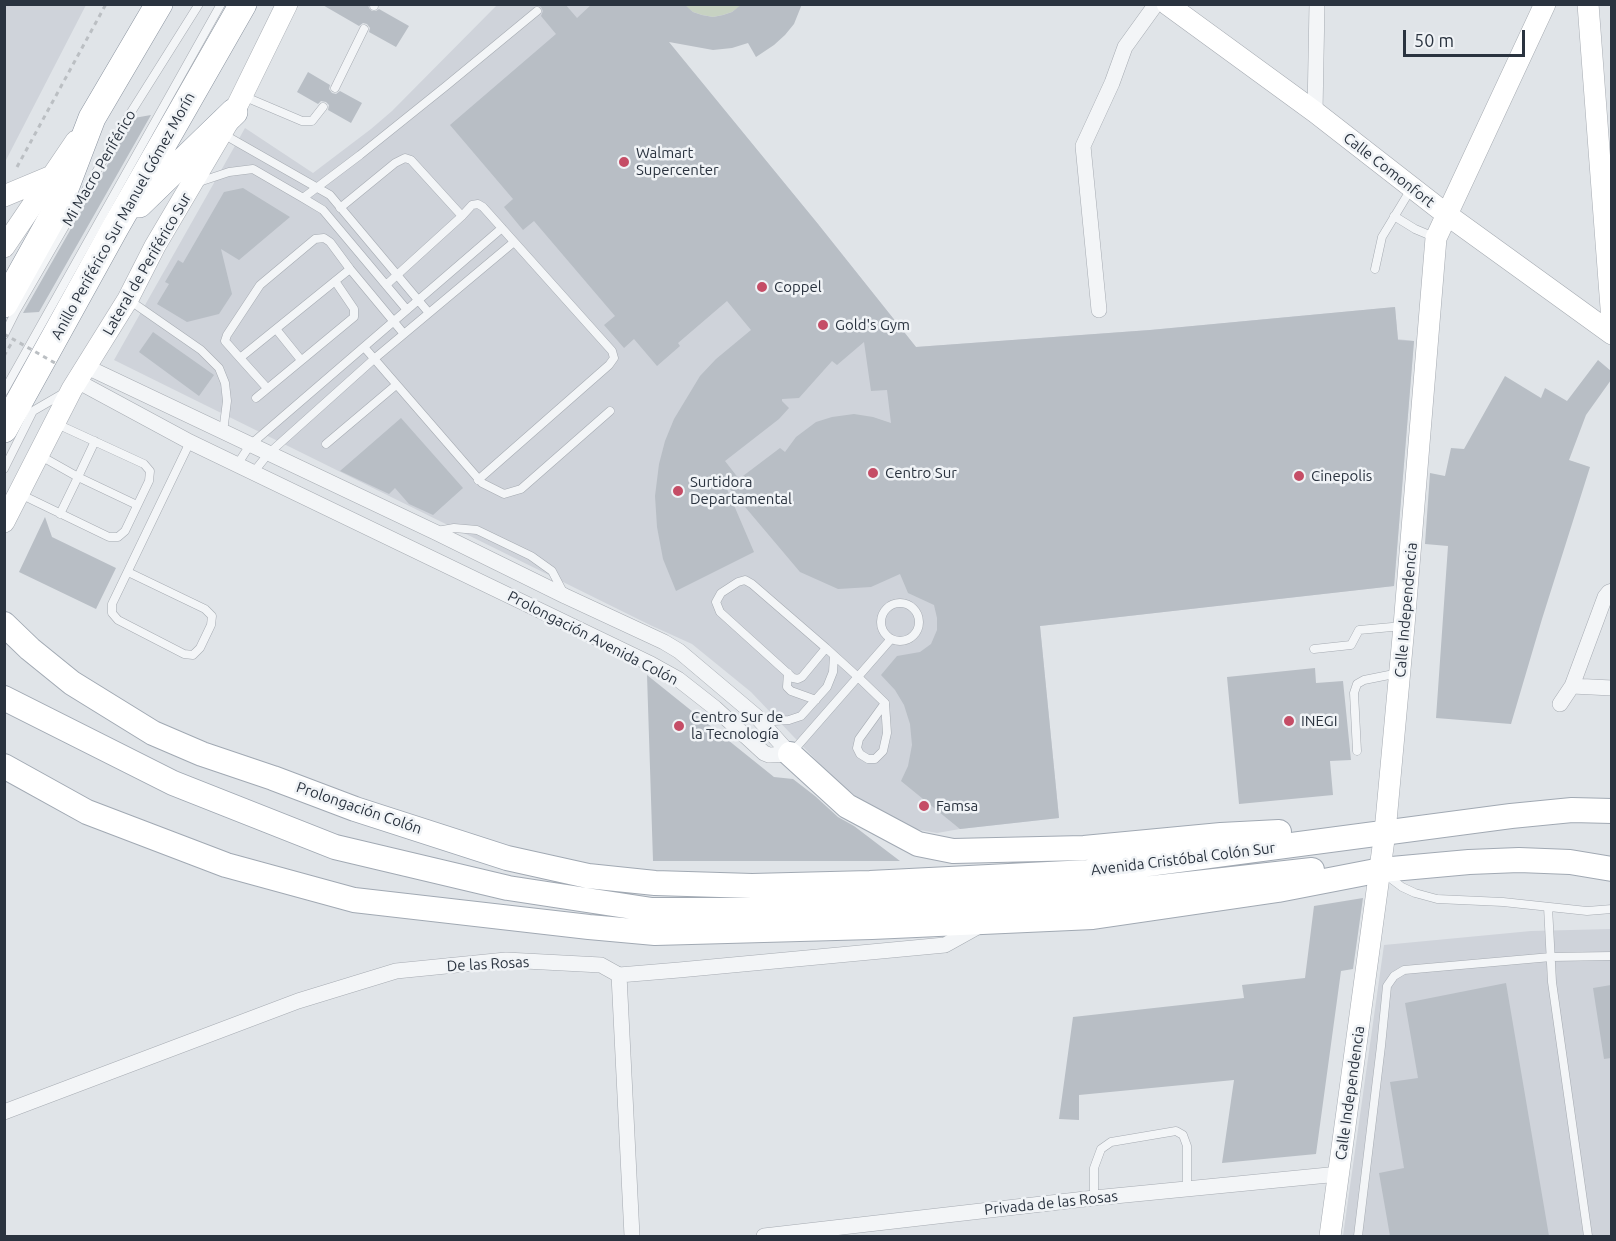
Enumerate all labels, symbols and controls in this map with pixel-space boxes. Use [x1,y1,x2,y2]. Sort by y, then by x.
scale bar [1406,18,1528,56]
text: 50 m [1414,30,1454,50]
street label: Anillo Periférico Sur Manuel Gómez Morín [47,89,199,343]
street label: Mi Macro Periférico [58,107,140,229]
street label: Calle Comonfort [1340,129,1438,211]
place label: Walmart Supercenter [636,144,719,179]
marker: Walmart Supercenter [617,155,631,169]
street label: Lateral de Periférico Sur [99,190,195,338]
place label: Coppel [774,278,822,296]
marker: Coppel [755,280,769,294]
place label: Gold's Gym [835,316,910,334]
marker: Gold's Gym [816,318,830,332]
place label: Centro Sur [885,464,957,482]
marker: Centro Sur [866,466,880,480]
place label: Cinepolis [1311,467,1372,485]
marker: Cinepolis [1292,469,1306,483]
place label: Surtidora Departamental [690,473,792,508]
marker: Surtidora Departamental [671,484,685,498]
street label: Calle Independencia [1391,542,1421,678]
street label: Prolongación Avenida Colón [505,587,681,689]
place label: Centro Sur de la Tecnología [691,708,783,743]
place label: INEGI [1301,712,1338,730]
marker: INEGI [1282,714,1296,728]
marker: Centro Sur de la Tecnología [672,719,686,733]
street label: Prolongación Colón [294,778,424,838]
place label: Famsa [936,797,978,815]
marker: Famsa [917,799,931,813]
street label: Avenida Cristóbal Colón Sur [1090,839,1276,879]
street label: De las Rosas [446,953,530,975]
street label: Calle Independencia [1332,1025,1368,1161]
street label: Privada de las Rosas [983,1187,1119,1219]

